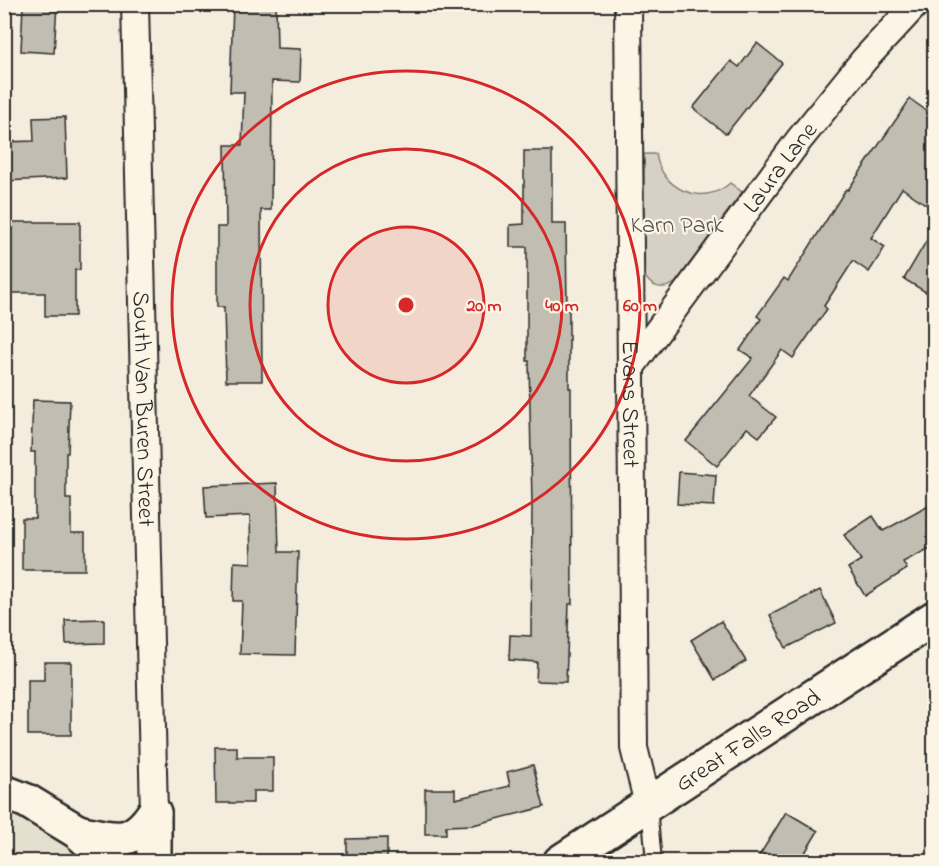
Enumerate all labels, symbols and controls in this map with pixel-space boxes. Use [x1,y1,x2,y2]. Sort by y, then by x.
street label: Laura Lane [735,115,827,222]
park label: Karn Park [630,209,724,244]
street label: South Van Buren Street [122,291,162,527]
text: 20 m [465,294,502,320]
text: 40 m [545,294,579,320]
text: 60 m [623,294,657,320]
centre of rings [396,295,416,315]
street label: Evans Street [611,340,647,468]
street label: Great Falls Road [669,681,829,802]

